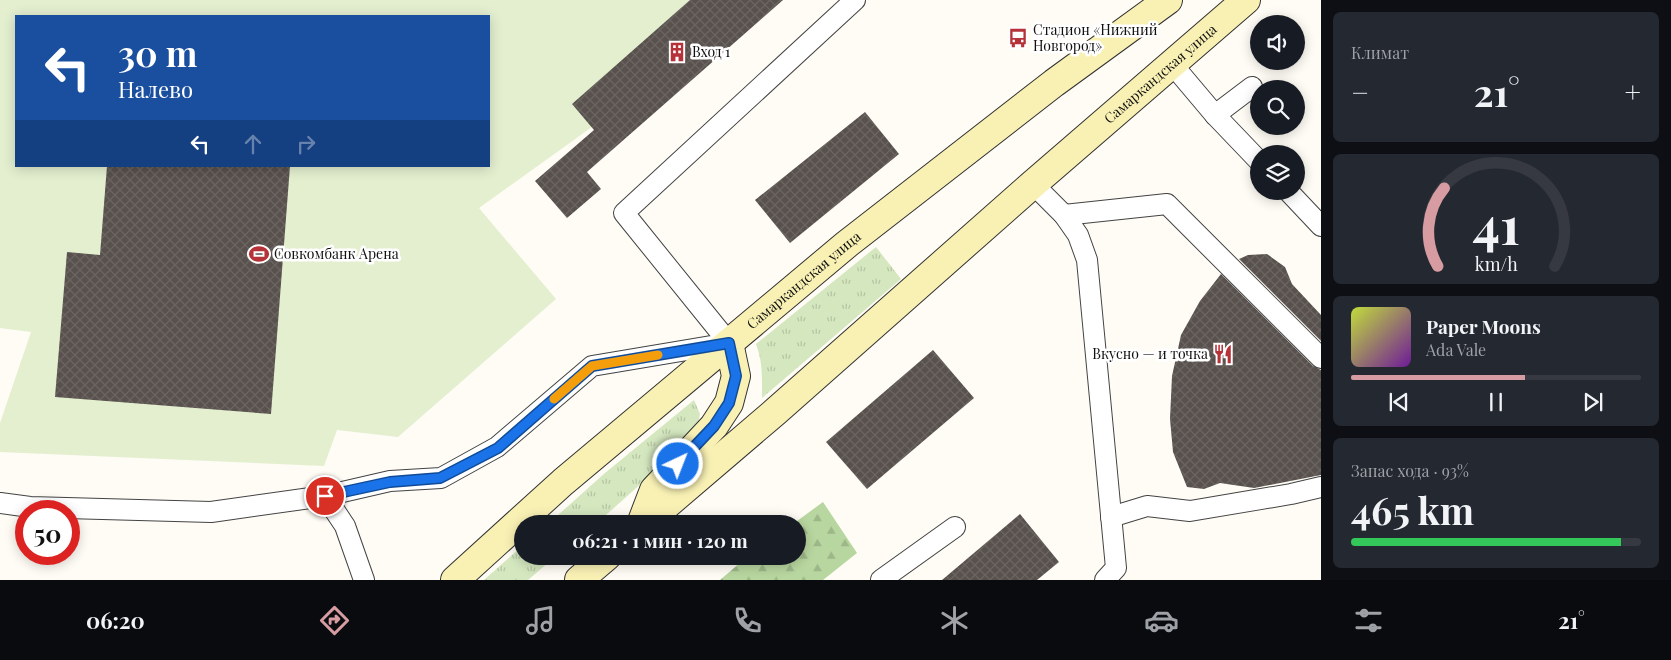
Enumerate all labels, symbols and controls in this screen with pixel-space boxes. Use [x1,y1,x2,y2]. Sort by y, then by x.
map controls [1250,15,1305,200]
button: sound [1250,15,1305,70]
place label: Стадион «Нижний Новгород» [1033,20,1158,55]
street label: Самаркандская улица [1100,20,1221,128]
bus stop icon: Стадион «Нижний Новгород» [1007,27,1029,49]
text: 30 m [118,29,198,76]
icon: left [35,35,100,100]
building icon: Вход 1 [666,41,688,63]
place label: Вход 1 [692,42,730,61]
text: Климат [1351,42,1409,63]
text: 21° [1474,66,1520,117]
text: − [1351,73,1369,110]
text: + [1625,73,1641,110]
text: Налево [118,74,193,104]
button: search [1250,80,1305,135]
icon: left [186,130,214,158]
icon: ahead [239,130,267,158]
icon: right [292,130,320,158]
button: layers [1250,145,1305,200]
text: 41 [1472,189,1520,258]
street label: Самаркандская улица [742,227,865,333]
sports icon: Совкомбанк Арена [248,243,270,265]
place label: Совкомбанк Арена [274,244,399,263]
text: km/h [1475,252,1518,275]
text: Paper Moons [1426,313,1541,339]
text: Ada Vale [1426,339,1486,360]
restaurant icon: Вкусно — и точка [1212,343,1234,365]
place label: Вкусно — и точка [1092,344,1208,363]
icon: previous [1385,388,1413,416]
icon: pause [1482,388,1510,416]
icon: next [1579,388,1607,416]
position arrow [651,437,703,489]
text: Запас хода · 93% [1351,460,1469,481]
pin [304,475,346,517]
icon: arrive [311,482,339,510]
text: 465 km [1351,484,1474,535]
speed limit sign: 50 [15,500,80,565]
text: 06:21 · 1 мин · 120 m [572,527,748,553]
icon: directions [317,603,352,638]
icon: music [523,603,558,638]
icon: phone [730,603,765,638]
icon: climate [937,603,972,638]
icon: car [1144,603,1179,638]
icon: filters [1351,603,1386,638]
text: 06:20 [86,605,145,635]
text: 21° [1558,605,1585,635]

